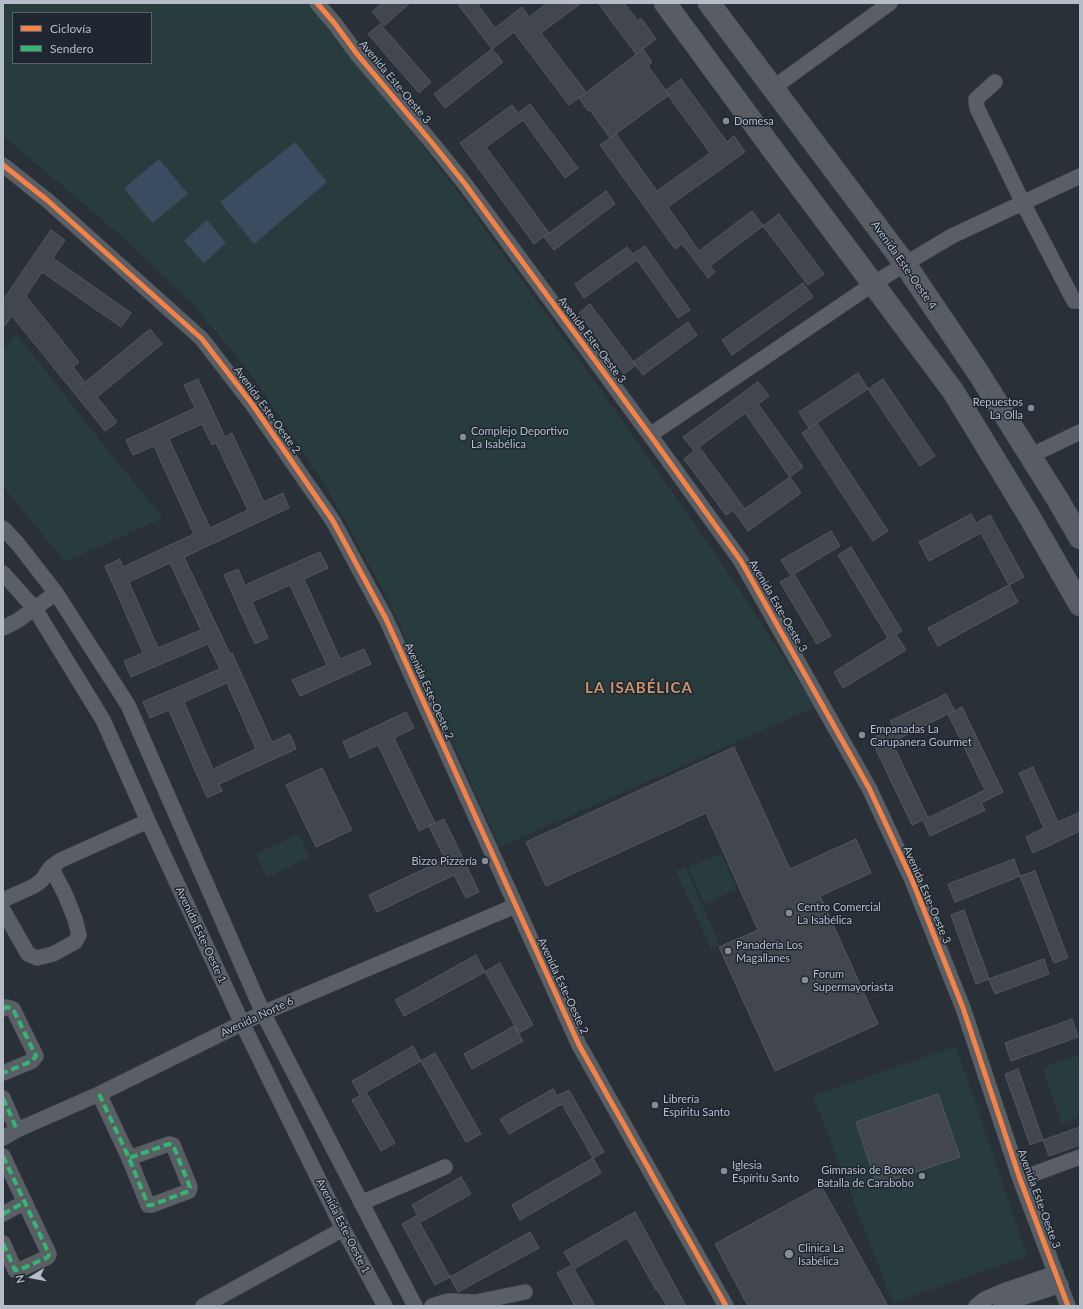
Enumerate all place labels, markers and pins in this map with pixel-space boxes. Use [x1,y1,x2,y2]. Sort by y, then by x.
place label: Domesa [734,114,774,128]
marker: Domesa [721,116,731,126]
place label: Repuestos La Olla [973,395,1023,421]
marker: Repuestos La Olla [1026,403,1036,413]
place label: Complejo Deportivo La Isabélica [471,424,569,450]
marker: Complejo Deportivo La Isabélica [458,432,468,442]
place label: Empanadas La Carupanera Gourmet [870,722,972,748]
marker: Empanadas La Carupanera Gourmet [857,730,867,740]
place label: Bizzo Pizzería [412,854,477,868]
marker: Bizzo Pizzería [480,856,490,866]
place label: Centro Comercial La Isabélica [797,900,881,926]
marker: Centro Comercial La Isabélica [784,908,794,918]
place label: Panadería Los Magallanes [736,938,803,964]
marker: Panadería Los Magallanes [723,946,733,956]
place label: Forum Supermayoriasta [813,967,893,993]
marker: Forum Supermayoriasta [800,975,810,985]
place label: Librería Espíritu Santo [663,1092,730,1118]
marker: Librería Espíritu Santo [650,1100,660,1110]
place label: Iglesia Espíritu Santo [732,1158,799,1184]
place label: Gimnasio de Boxeo Batalla de Carabobo [817,1163,914,1189]
marker: Iglesia Espíritu Santo [719,1166,729,1176]
marker: Gimnasio de Boxeo Batalla de Carabobo [917,1171,927,1181]
place label: Clinica La Isabélica [798,1241,844,1267]
marker: Clinica La Isabélica [783,1248,795,1260]

